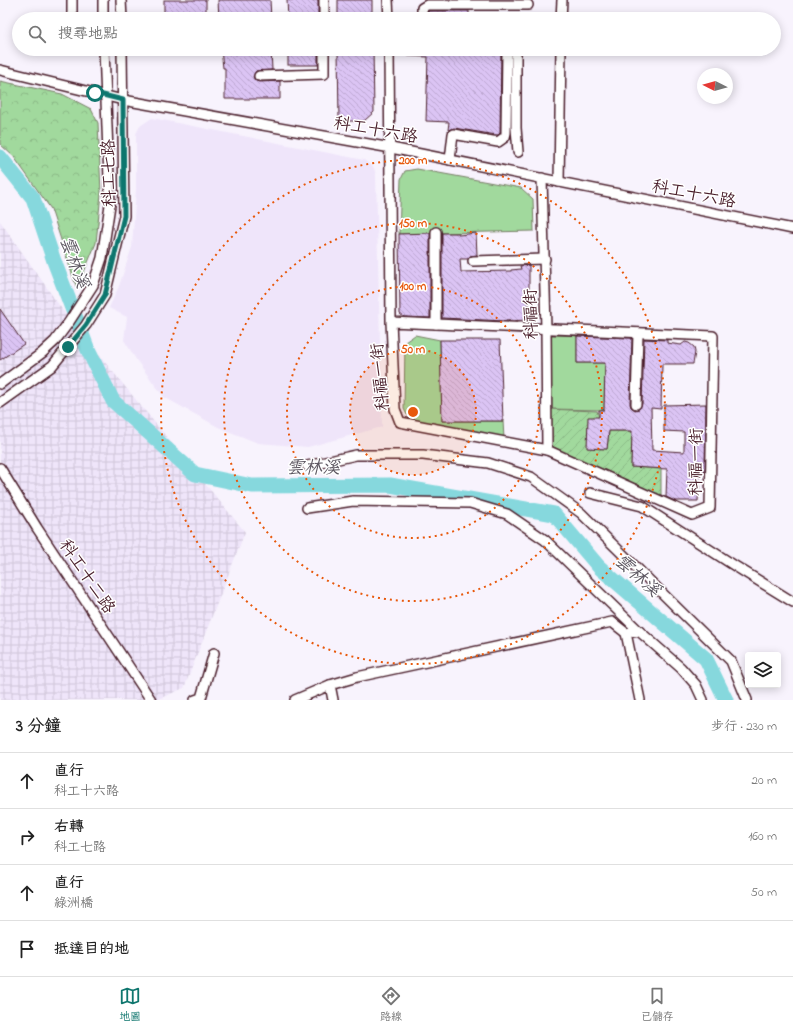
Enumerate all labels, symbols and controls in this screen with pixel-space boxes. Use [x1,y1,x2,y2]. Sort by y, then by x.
search box [12,12,781,56]
icon: search [26,23,48,45]
text: 搜尋地點 [58,23,118,45]
north arrow [697,68,733,104]
route start [86,84,104,102]
street label: 科工十六路 [332,111,420,150]
street label: 科工七路 [96,139,123,207]
text: 200 m [398,152,428,170]
street label: 科工十六路 [650,174,738,215]
text: 150 m [399,215,428,233]
water label: 雲林溪 [52,233,95,293]
text: 100 m [400,278,427,296]
street label: 科福街 [519,288,544,340]
route end [59,338,77,356]
text: 50 m [401,341,426,359]
street label: 科福一街 [365,342,396,412]
centre of rings [406,405,420,419]
street label: 科福一街 [683,428,710,496]
water label: 雲林溪 [286,456,341,482]
street label: 科工十二路 [53,535,121,619]
water label: 雲林溪 [608,549,666,605]
map controls [745,652,781,688]
button: layers [745,652,781,688]
text: 3 分鐘 [16,714,61,739]
text: 步行 · 230 m [711,717,777,736]
text: 直行 [54,760,84,782]
icon: ahead [16,770,38,792]
text: 20 m [752,771,777,790]
text: 科工十六路 [54,782,119,801]
text: 右轉 [54,816,84,838]
icon: right [16,826,38,848]
text: 160 m [748,827,777,846]
text: 科工七路 [54,838,106,857]
text: 直行 [54,872,84,894]
icon: ahead [16,882,38,904]
text: 50 m [751,883,777,902]
text: 綠洲橋 [54,894,93,913]
icon: arrive [16,938,38,960]
text: 抵達目的地 [54,938,129,960]
tab: 地圖 [119,985,141,1025]
tab: 路線 [380,985,402,1025]
tab: 已儲存 [641,985,674,1025]

